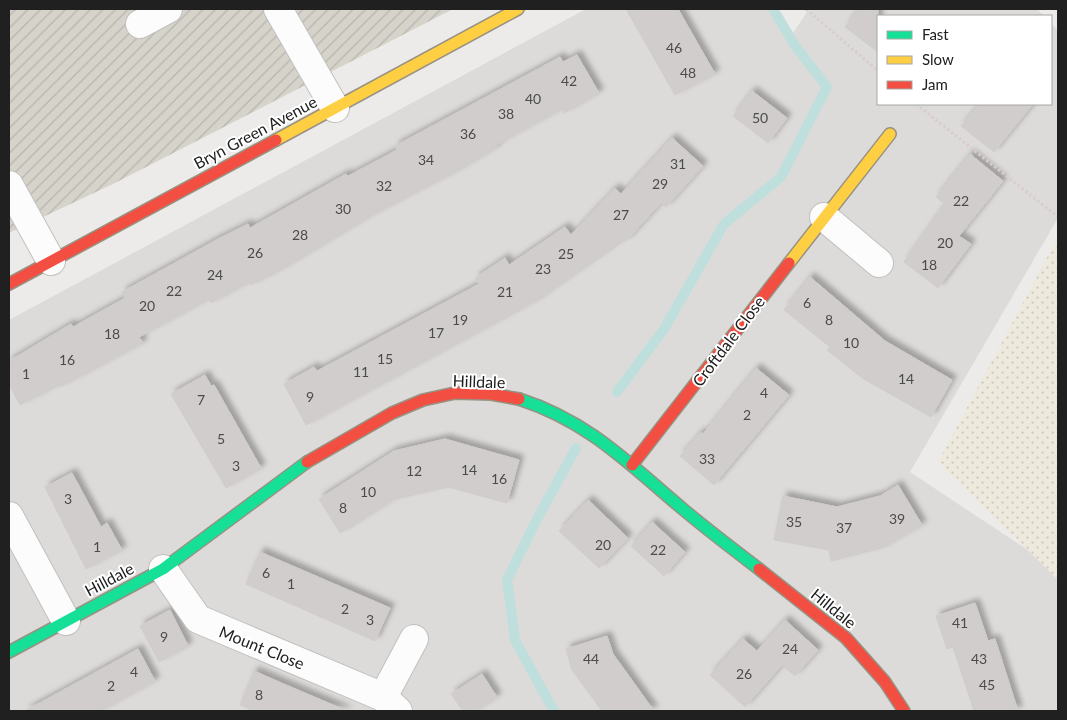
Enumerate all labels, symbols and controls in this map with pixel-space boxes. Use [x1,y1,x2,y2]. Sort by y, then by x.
legend [877,15,1052,105]
text: Fast [922,25,949,43]
house number: 46 [666,39,682,56]
text: Slow [922,50,954,68]
house number: 48 [680,64,696,81]
house number: 42 [561,72,577,89]
text: Jam [922,75,948,93]
house number: 40 [525,90,541,107]
street label: Bryn Green Avenue [190,92,320,172]
house number: 38 [498,105,514,122]
house number: 50 [752,109,768,126]
house number: 36 [460,125,476,142]
house number: 34 [418,151,434,168]
house number: 31 [670,155,686,172]
house number: 29 [652,175,668,192]
house number: 32 [376,177,392,194]
house number: 22 [953,192,969,209]
house number: 30 [335,200,351,217]
house number: 27 [613,206,629,223]
house number: 28 [292,226,308,243]
house number: 20 [937,234,953,251]
house number: 26 [247,244,263,261]
house number: 25 [558,245,574,262]
house number: 18 [921,256,937,273]
house number: 23 [535,260,551,277]
house number: 24 [207,266,223,283]
house number: 22 [166,282,182,299]
house number: 21 [497,283,513,300]
street label: Croftdale Close [688,292,768,390]
house number: 6 [803,294,811,311]
house number: 20 [139,297,155,314]
house number: 19 [452,311,468,328]
house number: 8 [825,311,833,328]
house number: 17 [428,324,444,341]
house number: 18 [104,325,120,342]
house number: 10 [843,334,859,351]
house number: 15 [377,350,393,367]
house number: 16 [59,351,75,368]
house number: 11 [353,363,369,380]
house number: 1 [22,365,30,382]
house number: 14 [898,370,914,387]
street label: Hilldale [452,371,506,391]
house number: 4 [760,384,768,401]
house number: 9 [306,388,314,405]
house number: 7 [197,391,205,408]
house number: 2 [743,406,751,423]
house number: 5 [217,430,225,447]
house number: 33 [699,450,715,467]
house number: 3 [232,457,240,474]
house number: 14 [461,461,477,478]
house number: 12 [406,462,422,479]
house number: 16 [491,470,507,487]
house number: 10 [360,483,376,500]
house number: 3 [64,490,72,507]
house number: 8 [339,499,347,516]
house number: 39 [889,510,905,527]
house number: 35 [786,513,802,530]
house number: 37 [836,519,852,536]
house number: 20 [595,536,611,553]
house number: 1 [93,538,101,555]
house number: 22 [650,541,666,558]
street label: Hilldale [81,558,137,600]
house number: 6 [262,564,270,581]
house number: 1 [287,575,295,592]
street label: Hilldale [808,584,860,632]
house number: 2 [341,600,349,617]
house number: 3 [366,611,374,628]
house number: 41 [952,614,968,631]
street label: Mount Close [217,621,307,673]
house number: 9 [160,628,168,645]
house number: 24 [782,640,798,657]
house number: 44 [583,650,599,667]
house number: 43 [971,650,987,667]
house number: 4 [130,663,138,680]
house number: 26 [736,665,752,682]
house number: 45 [979,676,995,693]
house number: 2 [107,677,115,694]
house number: 8 [255,686,263,703]

